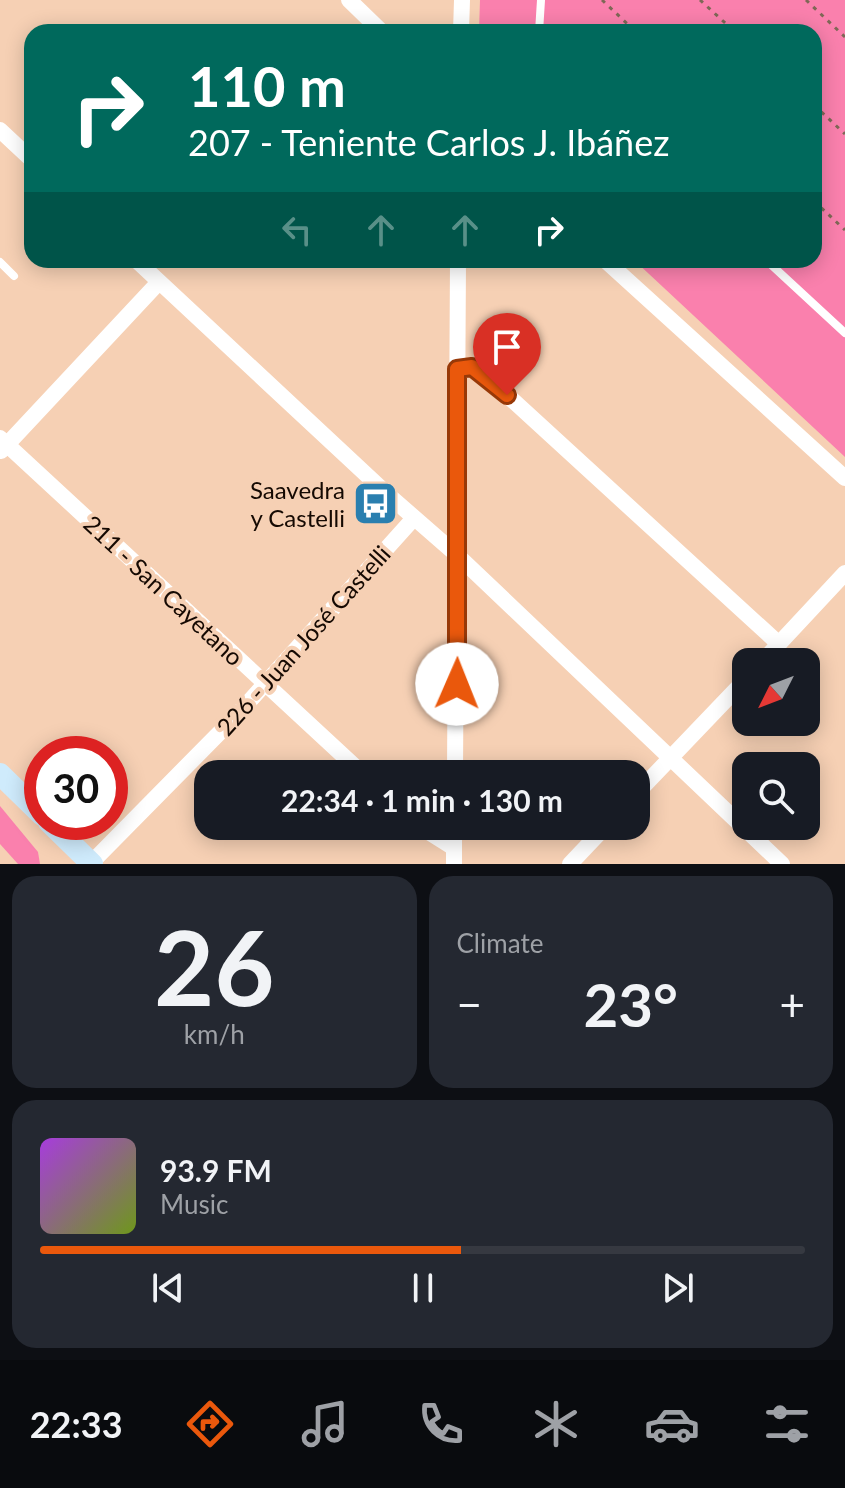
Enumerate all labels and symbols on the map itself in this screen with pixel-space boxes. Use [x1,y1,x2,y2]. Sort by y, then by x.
pin [473,313,541,395]
place label: Saavedra y Castelli [250,475,345,532]
bus stop icon: Saavedra y Castelli [352,479,400,527]
street label: 211 - San Cayetano [78,509,250,671]
street label: 226 - Juan José Castelli [210,539,396,741]
position arrow [415,642,499,726]
north arrow [732,648,820,736]
speed limit sign: 30 [24,736,128,840]

